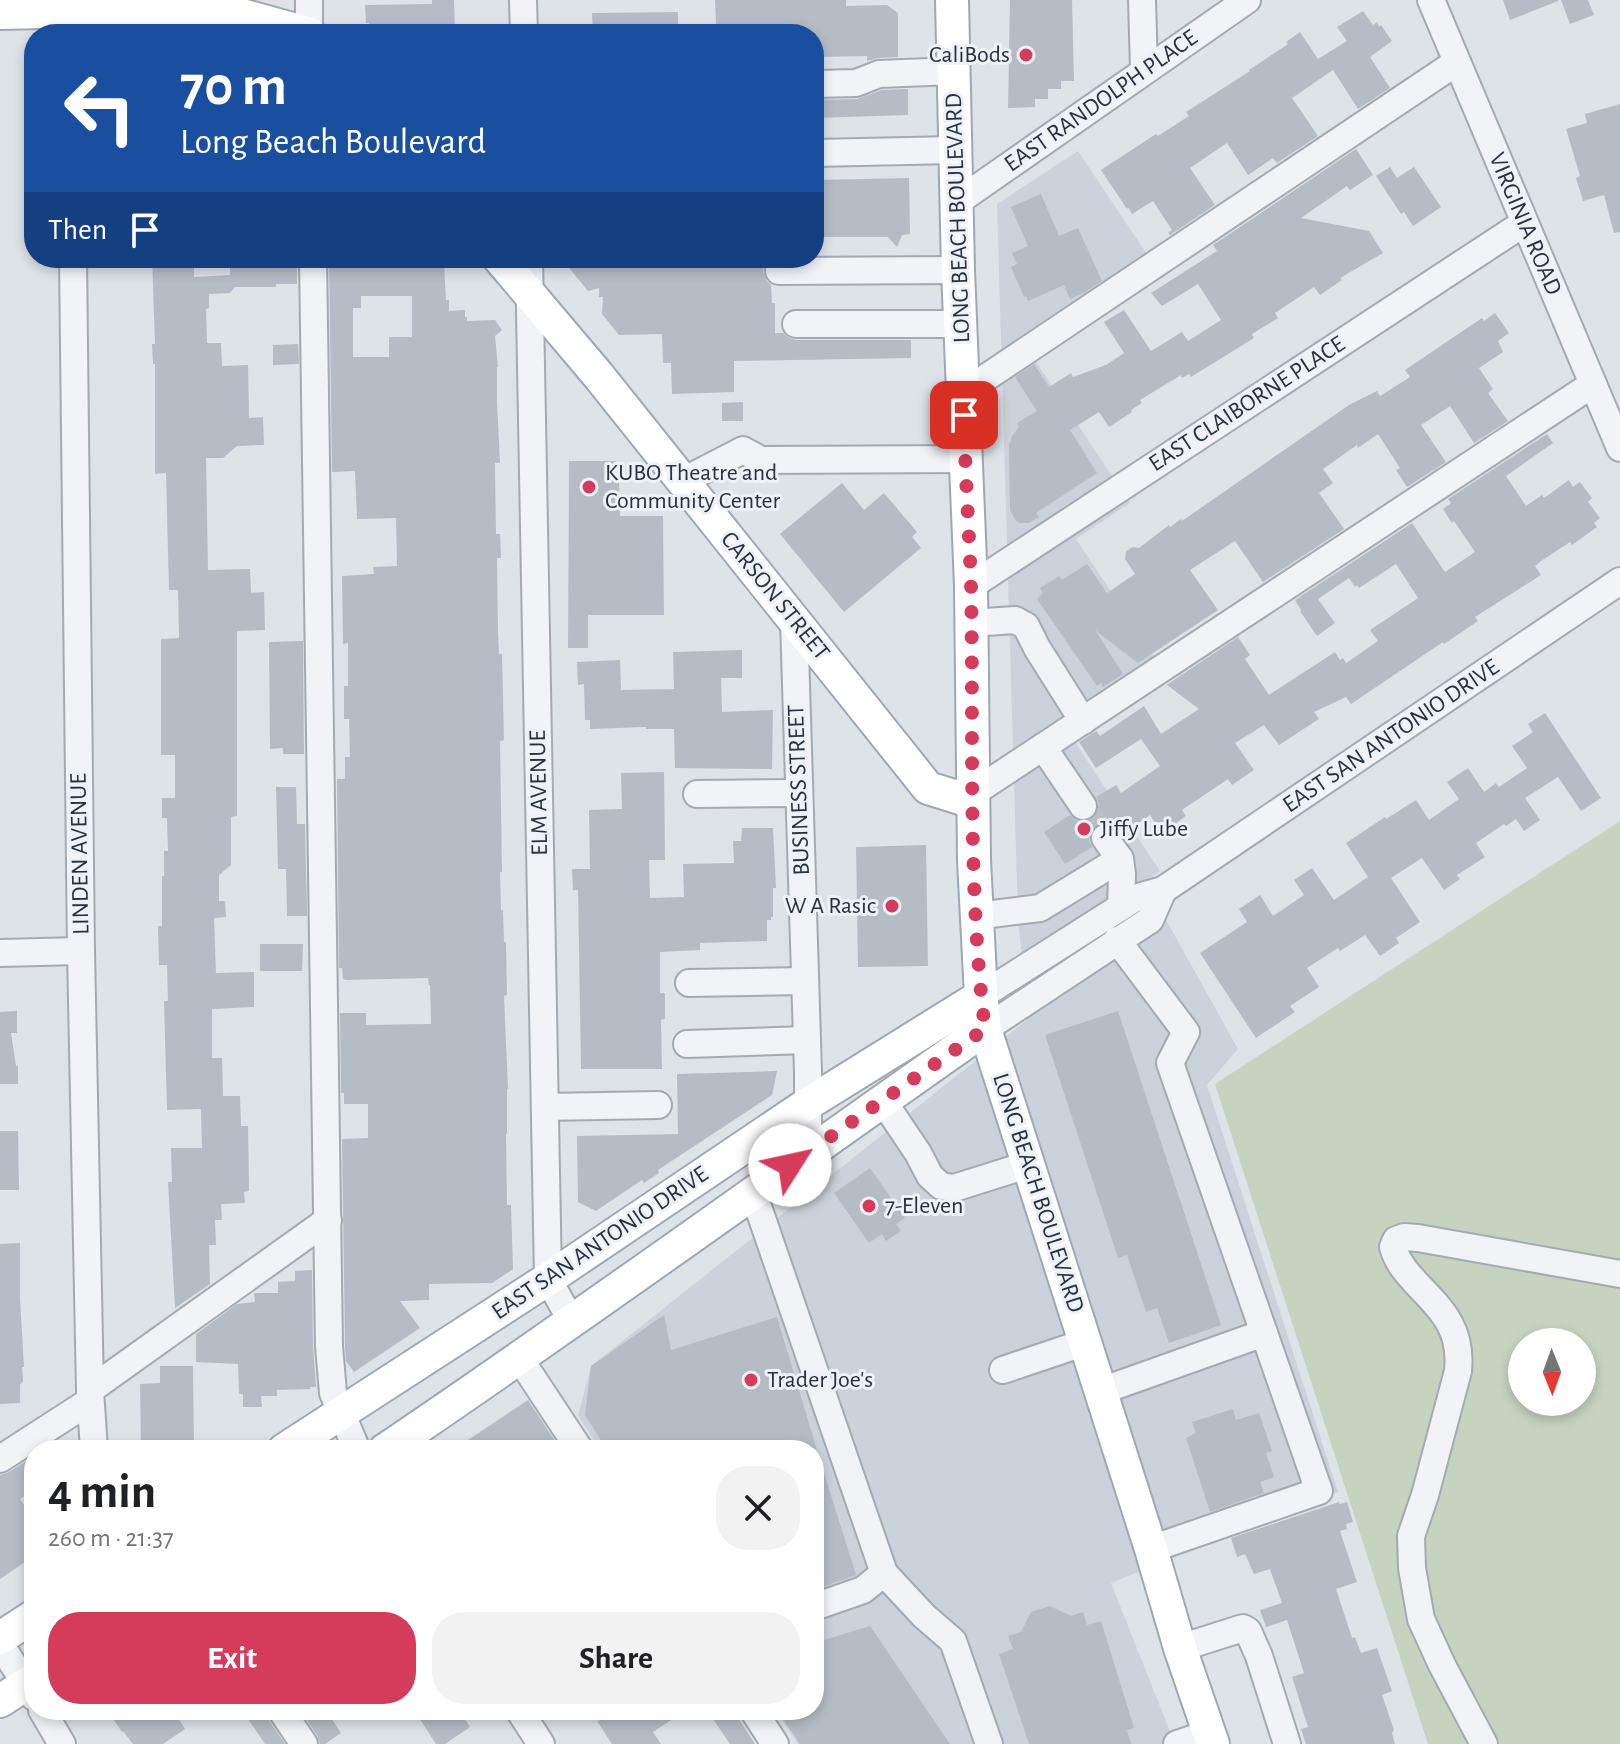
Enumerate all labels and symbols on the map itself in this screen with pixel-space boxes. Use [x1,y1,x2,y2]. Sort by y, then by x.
street label: EAST RANDOLPH PLACE [1000,25,1202,177]
place label: CaliBods [929,43,1010,67]
marker: CaliBods [1017,46,1035,64]
street label: LONG BEACH BOULEVARD [942,93,974,343]
street label: VIRGINIA ROAD [1484,149,1566,299]
street label: EAST CLAIBORNE PLACE [1145,332,1350,476]
pin [930,381,998,449]
place label: KUBO Theatre and Community Center [605,461,781,513]
marker: KUBO Theatre and Community Center [580,478,598,496]
street label: CARSON STREET [716,527,834,665]
street label: EAST SAN ANTONIO DRIVE [1279,654,1504,817]
street label: BUSINESS STREET [784,704,814,876]
street label: ELM AVENUE [526,729,552,856]
street label: LINDEN AVENUE [67,773,93,935]
place label: Jiffy Lube [1100,817,1188,841]
marker: Jiffy Lube [1075,820,1093,838]
place label: W A Rasic [785,894,876,918]
marker: W A Rasic [883,897,901,915]
street label: LONG BEACH BOULEVARD [988,1070,1088,1316]
position arrow [748,1123,832,1207]
street label: EAST SAN ANTONIO DRIVE [488,1161,713,1324]
place label: 7-Eleven [885,1194,963,1218]
marker: 7-Eleven [860,1197,878,1215]
north arrow [1508,1328,1596,1416]
place label: Trader Joe's [767,1368,873,1392]
marker: Trader Joe's [742,1371,760,1389]

